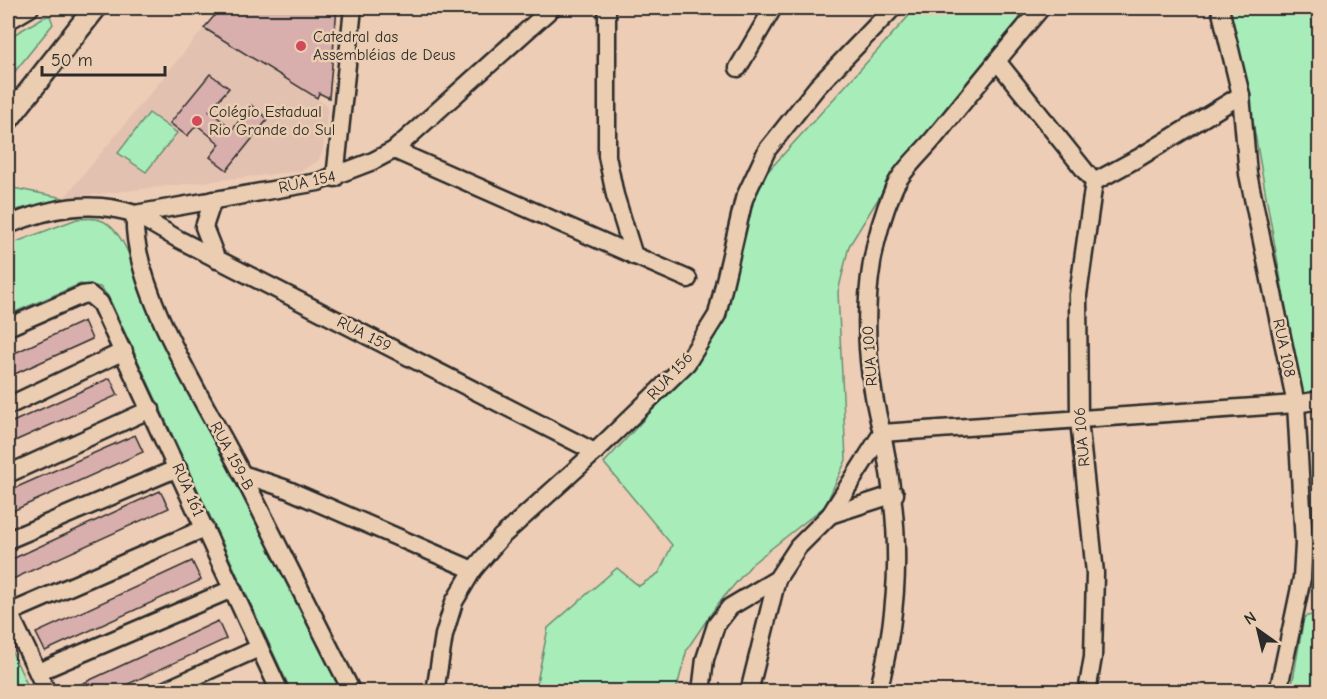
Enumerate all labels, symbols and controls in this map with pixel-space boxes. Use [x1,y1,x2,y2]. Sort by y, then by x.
place label: Catedral das Assembléias de Deus [313,28,456,64]
scale bar [42,39,165,77]
marker: Catedral das Assembléias de Deus [294,39,308,53]
text: 50 m [51,50,93,71]
place label: Colégio Estadual Rio Grande do Sul [209,103,335,139]
marker: Colégio Estadual Rio Grande do Sul [190,114,204,128]
street label: RUA 154 [277,167,337,197]
street label: RUA 159 [334,313,394,355]
street label: RUA 108 [1269,317,1299,379]
street label: RUA 100 [859,325,881,387]
street label: RUA 156 [643,348,697,404]
street label: RUA 106 [1070,406,1094,468]
street label: RUA 159-B [206,419,258,493]
street label: RUA 161 [168,461,208,519]
north arrow [1228,600,1288,660]
text: N [1241,608,1260,629]

